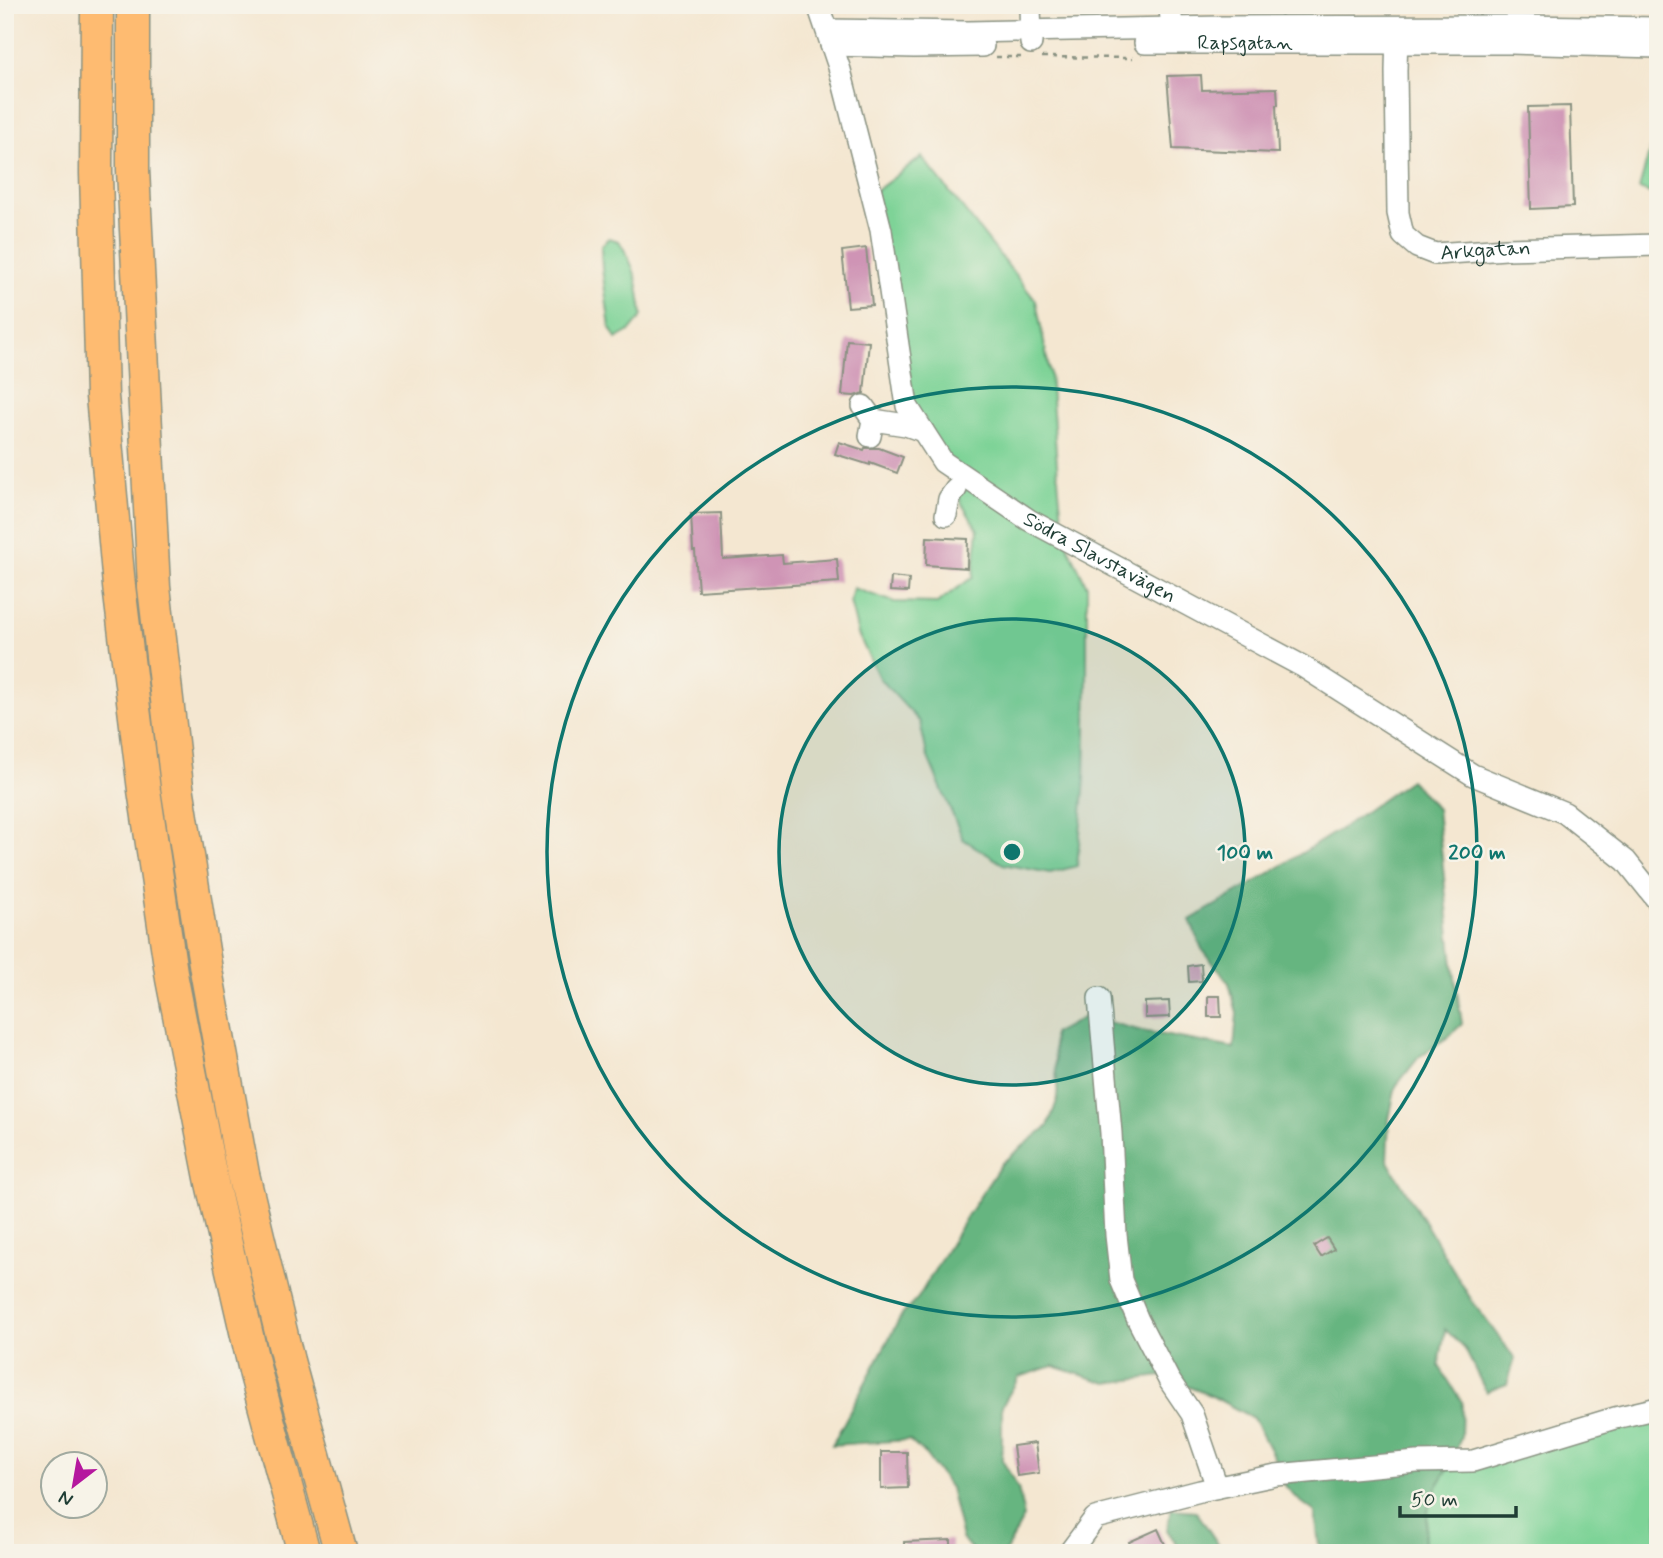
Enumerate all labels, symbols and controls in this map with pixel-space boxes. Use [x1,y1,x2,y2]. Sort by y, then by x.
street label: Rapsgatan [1197,29,1293,57]
street label: Arkgatan [1439,234,1531,268]
street label: Södra Slavstavägen [1018,505,1181,610]
text: 100 m [1217,839,1273,867]
text: 200 m [1448,839,1506,867]
centre of rings [1000,840,1024,864]
north arrow [38,1450,108,1520]
scale bar [1400,1474,1516,1518]
text: N [54,1484,78,1512]
text: 50 m [1411,1486,1458,1514]

